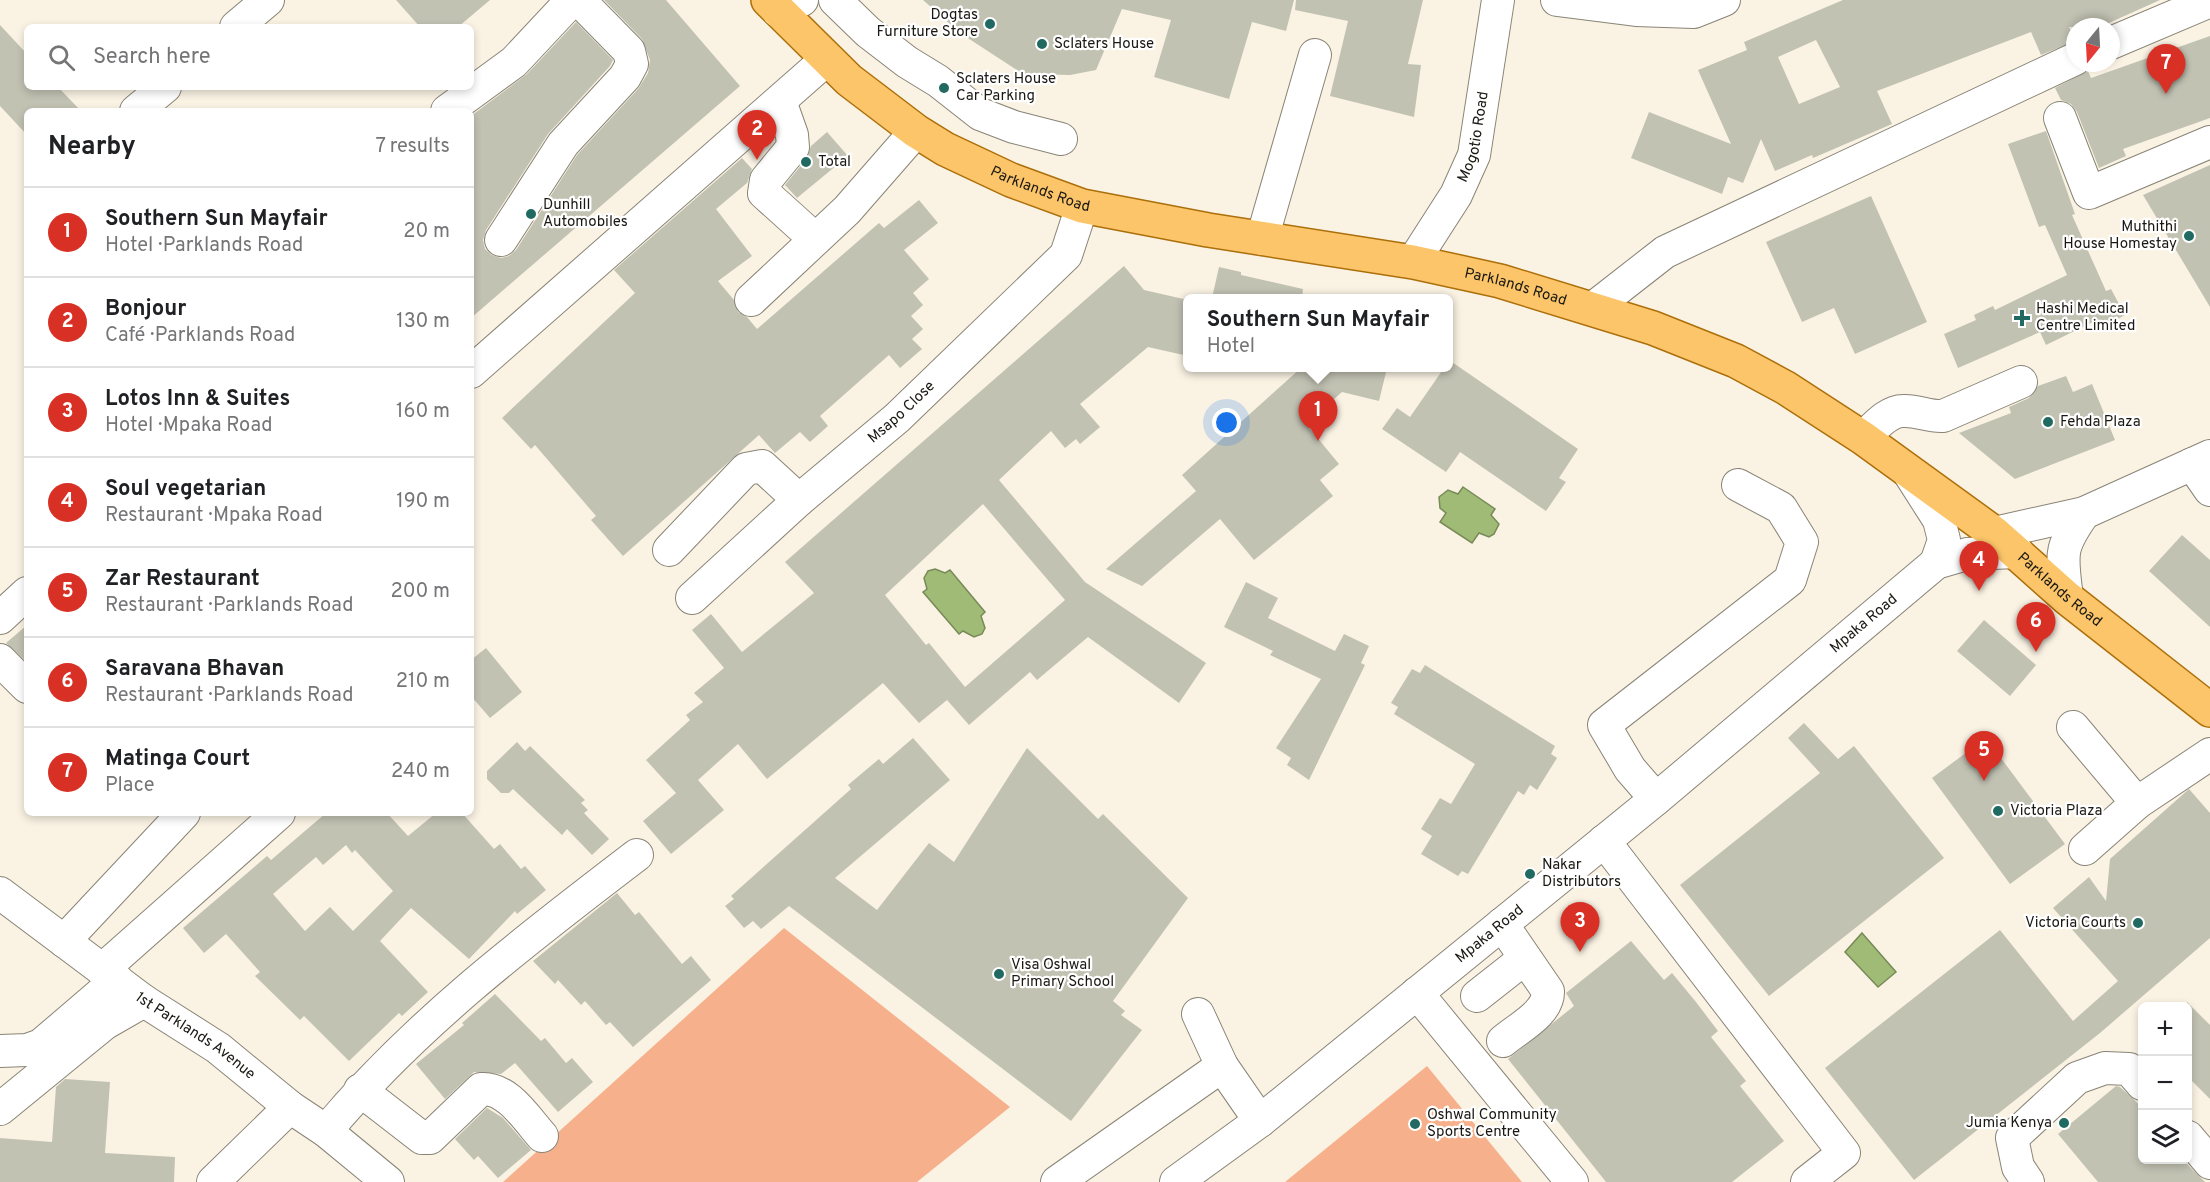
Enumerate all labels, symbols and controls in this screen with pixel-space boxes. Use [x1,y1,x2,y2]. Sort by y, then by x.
place label: Dogtas Furniture Store [876,6,978,42]
marker: Dogtas Furniture Store [983,17,997,31]
north arrow [2066,18,2120,72]
search box [24,24,474,90]
place label: Sclaters House [1054,35,1154,54]
marker: Sclaters House [1035,37,1049,51]
icon: search [45,41,78,74]
text: Search here [93,44,211,71]
pin: 7 [2146,44,2186,94]
place label: Sclaters House Car Parking [956,70,1056,106]
marker: Sclaters House Car Parking [937,81,951,95]
street label: Mogotio Road [1453,90,1493,185]
pin: 2 [738,110,777,160]
text: Nearby [48,131,136,164]
text: 7 results [375,134,450,160]
place label: Total [818,153,851,172]
marker: Total [799,155,813,169]
street label: Parklands Road [987,162,1092,217]
place label: Dunhill Automobiles [543,196,628,232]
text: Southern Sun Mayfair [105,206,328,233]
marker: Dunhill Automobiles [524,207,538,221]
place label: Muthithi House Homestay [2063,218,2177,254]
text: 1 [64,219,72,245]
text: 20 m [403,219,450,245]
marker: Muthithi House Homestay [2182,229,2196,243]
text: Hotel · Parklands Road [105,233,303,259]
street label: Parklands Road [1463,264,1569,310]
popup [1183,294,1453,372]
text: Bonjour [105,296,186,323]
place label: Hashi Medical Centre Limited [2036,300,2135,336]
text: Southern Sun Mayfair [1207,307,1429,334]
text: 2 [61,309,74,335]
text: 130 m [396,309,450,335]
marker: Hashi Medical Centre Limited [2013,309,2031,327]
text: Café · Parklands Road [105,323,295,349]
text: Hotel [1207,334,1255,360]
street label: Msapo Close [864,377,939,448]
text: Lotos Inn & Suites [105,386,290,413]
pin: 1 [1298,392,1338,441]
text: 3 [62,399,74,425]
text: 160 m [396,399,450,425]
your location [1212,408,1241,437]
text: Hotel · Mpaka Road [105,413,273,439]
place label: Fehda Plaza [2060,413,2141,432]
marker: Fehda Plaza [2041,415,2055,429]
text: Soul vegetarian [105,476,266,503]
text: 4 [61,489,74,515]
text: 190 m [396,489,450,515]
text: Restaurant · Mpaka Road [105,503,323,529]
pin: 4 [1960,542,1998,591]
street label: Parklands Road [2013,548,2106,631]
text: Zar Restaurant [105,566,260,593]
text: 5 [61,579,74,605]
text: 200 m [391,579,450,605]
street label: Mpaka Road [1826,590,1901,658]
text: Restaurant · Parklands Road [105,593,353,619]
pin: 6 [2016,602,2056,652]
text: Saravana Bhavan [105,656,284,683]
text: 6 [61,669,74,695]
text: 210 m [396,669,450,695]
text: Restaurant · Parklands Road [105,683,353,709]
pin: 5 [1964,732,2004,781]
text: Matinga Court [105,746,250,773]
text: 7 [62,759,73,785]
text: 240 m [391,759,450,785]
text: Place [105,773,155,799]
place label: Victoria Plaza [2010,802,2102,821]
marker: Victoria Plaza [1991,804,2005,818]
place label: Nakar Distributors [1542,856,1621,892]
marker: Nakar Distributors [1523,867,1537,881]
street label: Mpaka Road [1452,901,1528,968]
pin: 3 [1560,902,1600,952]
place label: Victoria Courts [2025,914,2126,933]
marker: Victoria Courts [2131,916,2145,930]
place label: Visa Oshwal Primary School [1011,956,1114,992]
marker: Visa Oshwal Primary School [992,967,1006,981]
street label: 1st Parklands Avenue [131,988,259,1084]
map controls [2138,1002,2192,1164]
button: + [2138,1002,2192,1056]
button: − [2138,1056,2192,1110]
place label: Oshwal Community Sports Centre [1427,1106,1557,1142]
button: layers [2138,1110,2192,1164]
place label: Jumia Kenya [1966,1114,2052,1133]
marker: Jumia Kenya [2057,1116,2071,1130]
marker: Oshwal Community Sports Centre [1408,1117,1422,1131]

